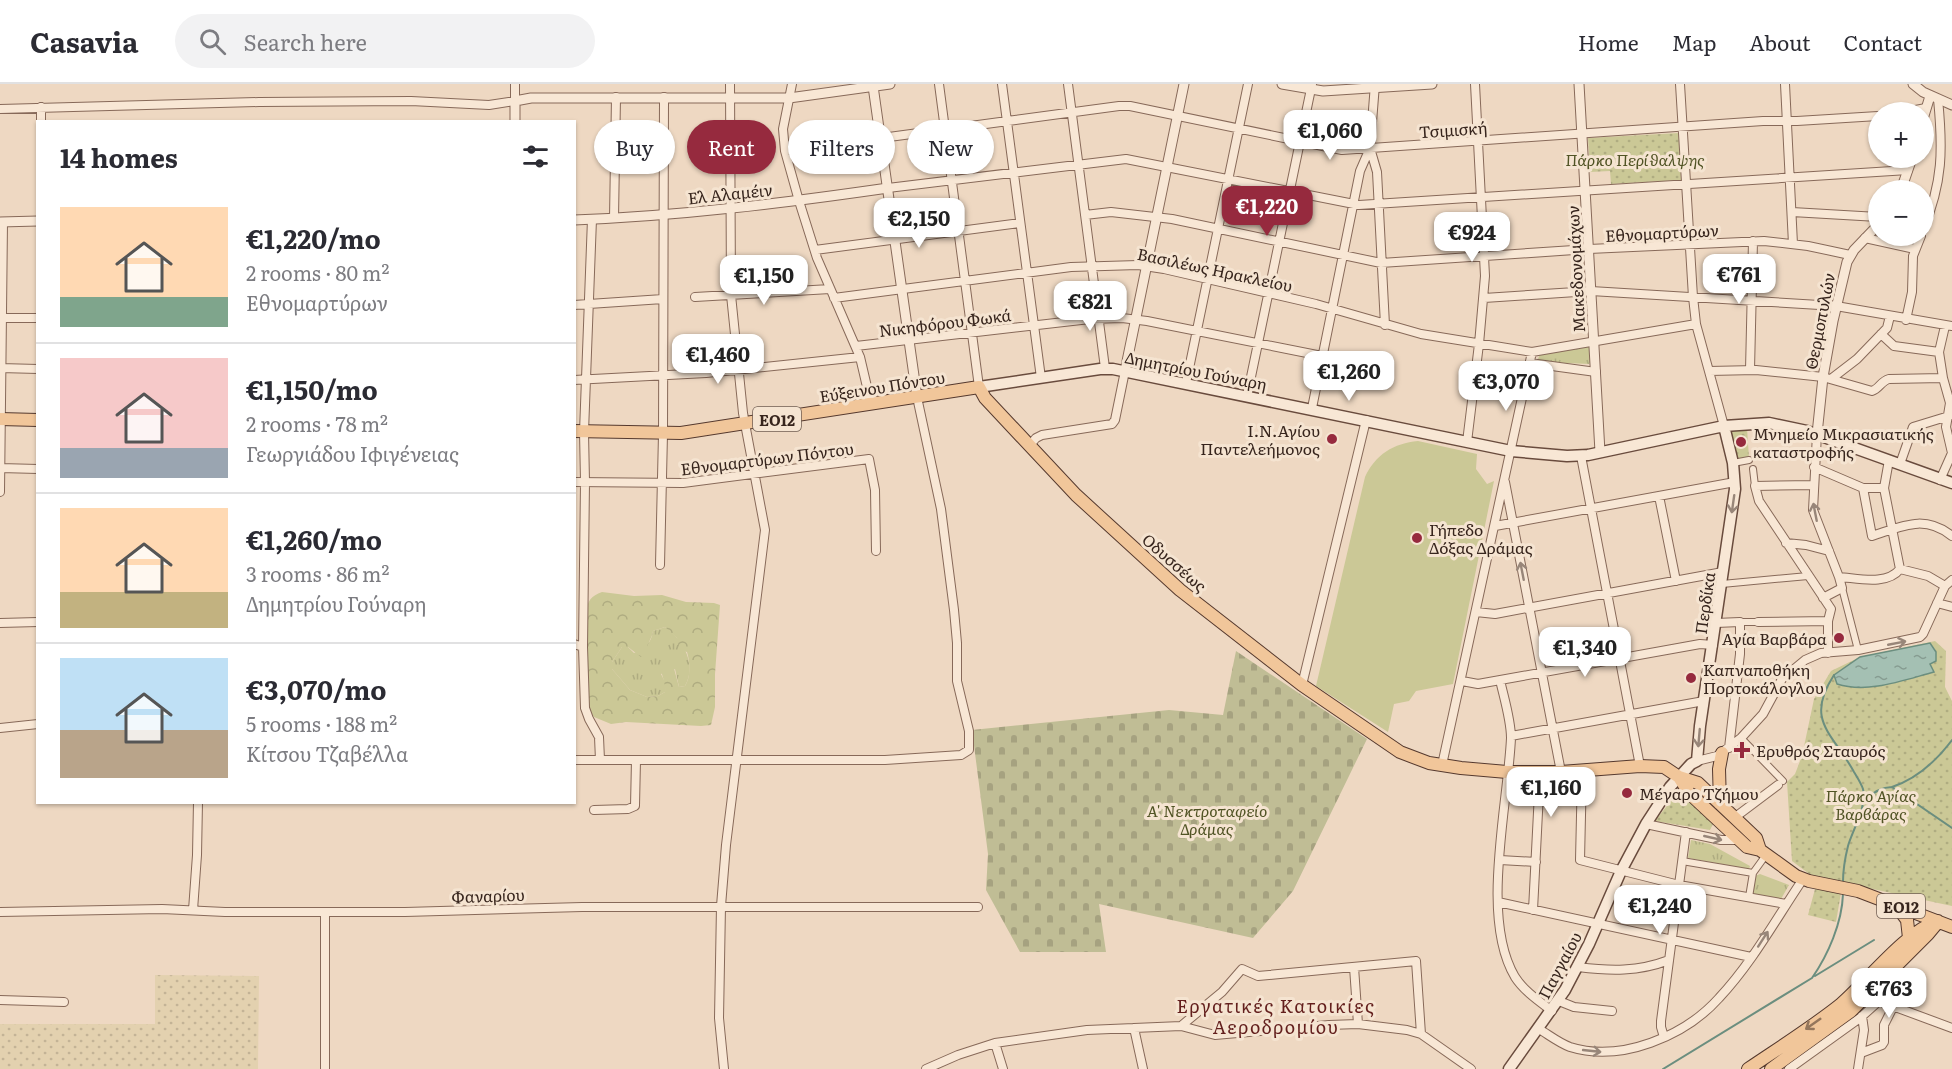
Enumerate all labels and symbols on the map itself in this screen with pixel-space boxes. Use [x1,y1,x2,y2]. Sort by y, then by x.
pin: €1,060 [1281,110,1379,161]
street label: Τσιμισκή [1418,115,1488,143]
park label: Πάρκο Περίθαλψης [1565,147,1705,171]
street label: Ελ Αλαμέιν [686,177,774,209]
pin: €1,220 [1218,186,1316,237]
pin: €2,150 [870,198,968,249]
street label: Μακεδονομάχων [1560,205,1590,333]
pin: €924 [1436,212,1508,263]
street label: Εθνομαρτύρων [1605,217,1719,247]
street label: Βασιλέως Ηρακλείου [1135,241,1295,297]
pin: €761 [1703,254,1775,305]
pin: €1,150 [715,255,813,306]
street label: Θερμοπυλών [1798,271,1840,371]
pin: €821 [1054,281,1126,332]
street label: Νικηφόρου Φωκά [877,302,1013,342]
pin: €1,460 [669,334,767,385]
street label: Δημητρίου Γούναρη [1123,344,1269,396]
pin: €1,260 [1300,351,1398,402]
pin: €3,070 [1457,361,1555,412]
street label: Εύξεινου Πόντου [818,364,946,408]
road number: ΕΟ12 [753,407,801,431]
place label: Ι.Ν.Αγίου Παντελεήμονος [1200,418,1320,460]
place label: Μνημείο Μικρασιατικής καταστροφής [1753,421,1934,463]
marker: Ι.Ν.Αγίου Παντελεήμονος [1325,432,1339,446]
street label: Εθνομαρτύρων Πόντου [679,435,855,481]
marker: Μνημείο Μικρασιατικής καταστροφής [1734,435,1748,449]
one-way arrow [1728,493,1739,513]
one-way arrow [1809,503,1820,522]
place label: Γήπεδο Δόξας Δράμας [1429,517,1533,559]
street label: Οδυσσέως [1138,527,1213,597]
marker: Γήπεδο Δόξας Δράμας [1410,531,1424,545]
one-way arrow [1516,561,1527,581]
street label: Περδίκα [1688,570,1720,636]
place label: Αγία Βαρβάρα [1722,626,1827,650]
pin: €1,340 [1536,627,1634,678]
marker: Αγία Βαρβάρα [1832,631,1846,645]
one-way arrow [1886,637,1906,648]
place label: Καπναποθήκη Πορτοκάλογλου [1703,657,1824,699]
marker: Καπναποθήκη Πορτοκάλογλου [1684,671,1698,685]
one-way arrow [1693,728,1704,748]
place label: Ερυθρός Σταυρός [1756,738,1885,762]
marker: Ερυθρός Σταυρός [1733,741,1751,759]
pin: €1,160 [1502,767,1600,818]
place label: Μέγαρο Τζήμου [1639,781,1759,805]
park label: Πάρκο Αγίας Βαρβάρας [1826,783,1917,825]
marker: Μέγαρο Τζήμου [1620,786,1634,800]
park label: Α' Νεκτροταφείο Δράμας [1147,798,1267,840]
one-way arrow [1703,833,1722,845]
street label: Φαναρίου [451,882,525,908]
pin: €1,240 [1611,885,1709,936]
road number: ΕΟ12 [1877,894,1925,918]
street label: Παγγαίου [1531,927,1587,1003]
one-way arrow [1758,931,1770,948]
pin: €763 [1853,968,1925,1019]
district label: Εργατικές Κατοικίες Αεροδρομίου [1176,992,1376,1040]
one-way arrow [1805,1018,1822,1030]
one-way arrow [1582,1046,1601,1057]

